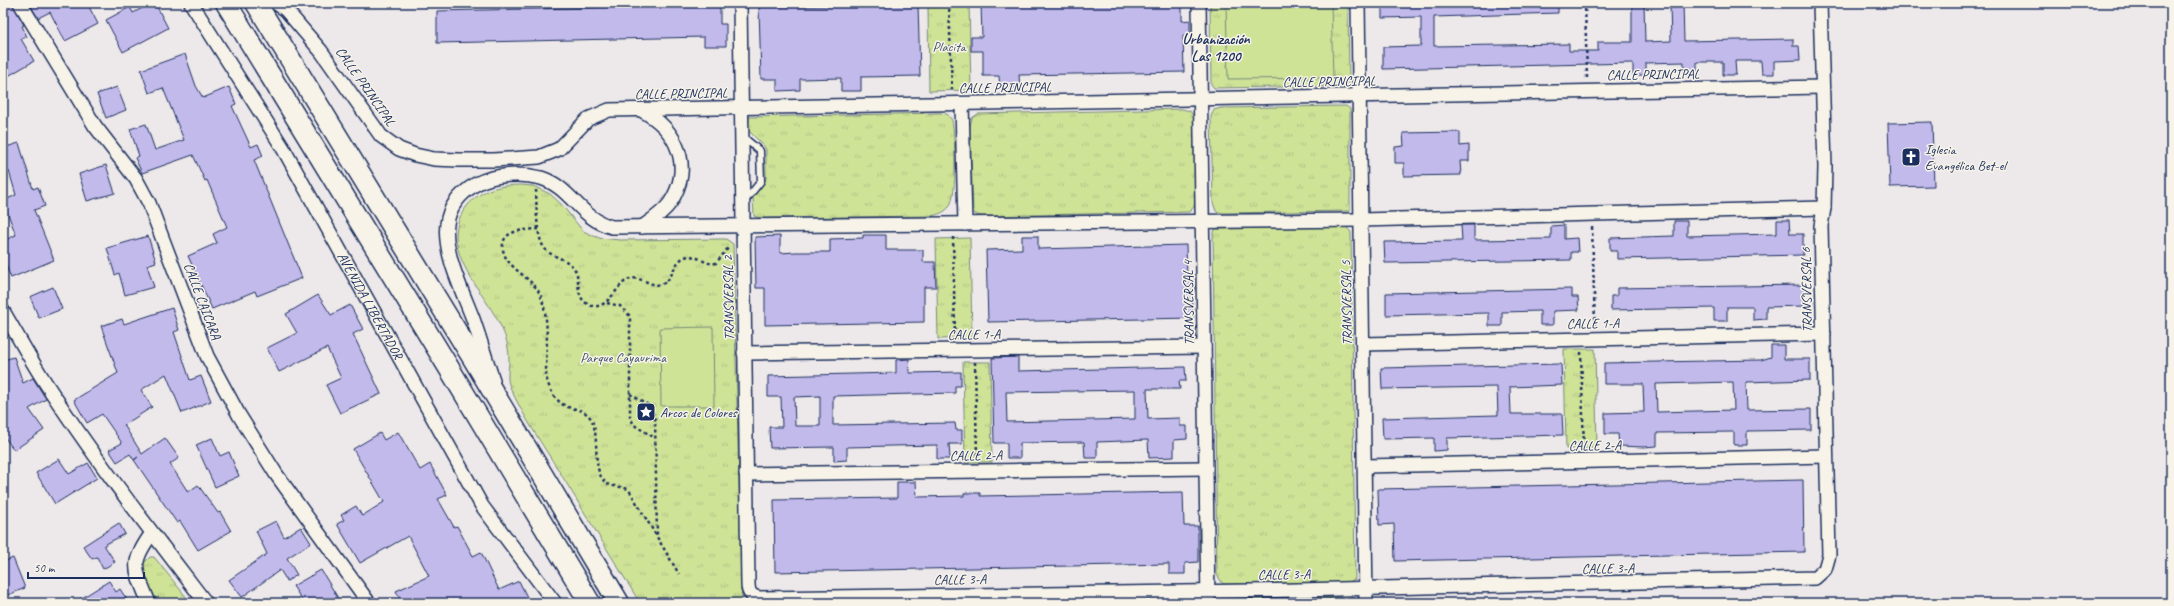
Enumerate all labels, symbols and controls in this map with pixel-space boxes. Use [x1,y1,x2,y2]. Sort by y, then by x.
district label: Urbanización Las 1200 [1182,30,1251,66]
park label: Placita [932,38,967,55]
street label: CALLE PRINCIPAL [332,43,400,130]
street label: CALLE PRINCIPAL [1607,65,1700,84]
street label: CALLE PRINCIPAL [1283,72,1376,91]
street label: CALLE PRINCIPAL [959,78,1052,97]
street label: CALLE PRINCIPAL [635,84,728,103]
place label: Iglesia Evangélica Bet-el [1925,141,2008,174]
church icon: Iglesia Evangélica Bet-el [1900,146,1922,168]
street label: TRANSVERSAL 6 [1797,247,1816,333]
street label: AVENIDA LIBERTADOR [334,249,407,363]
street label: TRANSVERSAL 2 [719,254,738,341]
street label: TRANSVERSAL 4 [1179,259,1198,346]
street label: CALLE CAICARA [180,260,225,343]
street label: TRANSVERSAL 5 [1337,260,1356,346]
street label: CALLE 1-A [1567,315,1620,332]
street label: CALLE 1-A [948,326,1001,343]
park label: Parque Cayaurima [580,349,667,366]
place icon: Arcos de Colores [635,401,657,423]
place label: Arcos de Colores [660,404,738,421]
street label: CALLE 2-A [1569,437,1622,454]
street label: CALLE 2-A [950,447,1003,464]
scale bar [28,554,144,580]
text: 50 m [34,560,56,576]
street label: CALLE 3-A [1582,560,1635,577]
street label: CALLE 3-A [1258,566,1311,583]
street label: CALLE 3-A [934,571,987,588]

